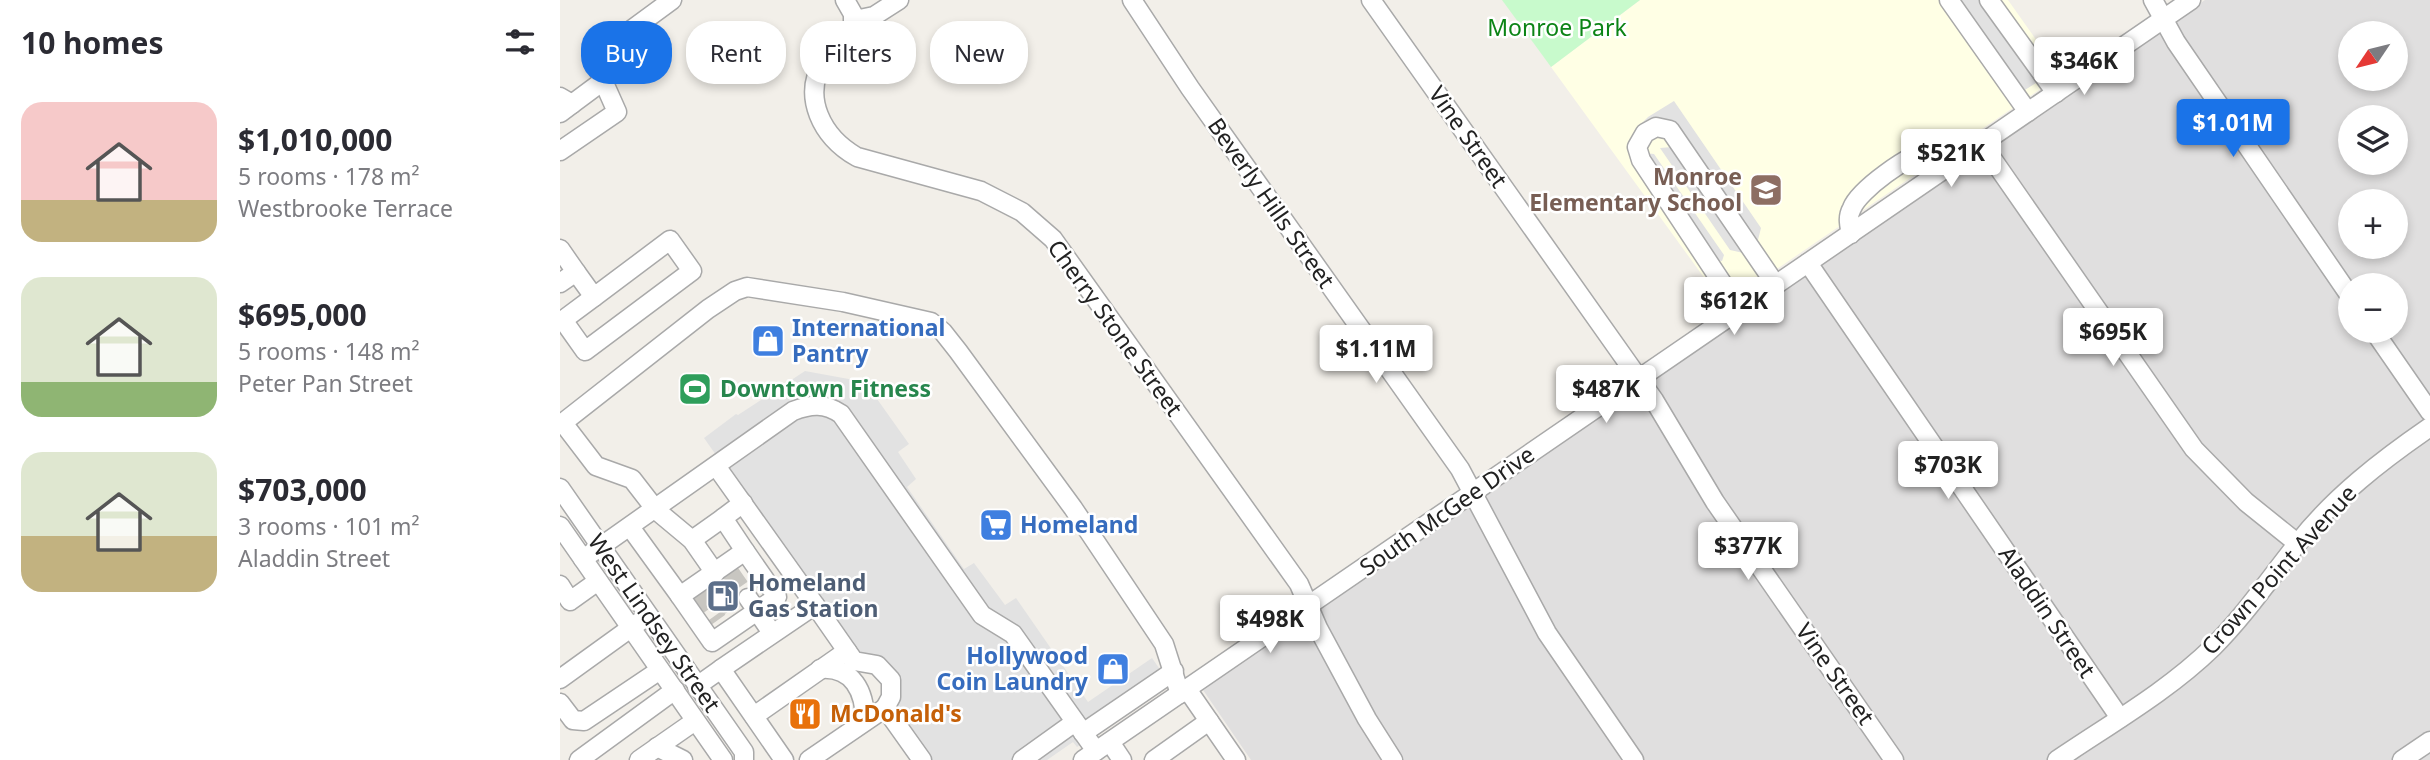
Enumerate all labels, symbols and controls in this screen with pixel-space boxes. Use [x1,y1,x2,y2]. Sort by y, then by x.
park label: Monroe Park [1487,11,1627,43]
chip: Buy [581,21,672,84]
chip: Rent [686,21,786,84]
chip: Filters [800,21,916,84]
chip: New [930,21,1028,84]
north arrow [2338,21,2408,91]
map controls [2338,21,2408,343]
text: 10 homes [21,22,164,63]
icon: filters [501,23,539,61]
pin: $346K [2035,38,2133,97]
text: $346K [2050,44,2118,76]
street label: Vine Street [1422,79,1516,194]
pin: $1.01M [2176,100,2290,159]
button: layers [2338,105,2408,175]
text: $1.01M [2193,106,2273,138]
street label: Beverly Hills Street [1201,111,1343,294]
text: $1,010,000 [238,119,392,160]
icon: home [77,130,161,214]
pin: $521K [1902,130,2000,189]
text: $521K [1917,136,1985,168]
text: 5 rooms · 178 m² [238,160,420,192]
place label: Monroe Elementary School [1529,160,1742,218]
school or university icon: Monroe Elementary School [1747,171,1785,209]
button: + [2338,189,2408,259]
text: Westbrooke Terrace [238,192,453,224]
street label: Cherry Stone Street [1041,233,1191,422]
button: − [2338,273,2408,343]
pin: $612K [1685,278,1783,337]
text: $612K [1700,284,1768,316]
text: $695,000 [238,294,367,335]
icon: home [77,305,161,389]
pin: $695K [2064,308,2162,368]
place label: International Pantry [792,311,945,369]
text: $695K [2079,315,2147,347]
shop icon: International Pantry [749,322,787,360]
pin: $1.11M [1319,326,1433,385]
text: $1.11M [1336,332,1416,364]
text: 5 rooms · 148 m² [238,335,420,367]
pin: $487K [1557,366,1655,425]
text: Peter Pan Street [238,367,413,399]
sports icon: Downtown Fitness [676,370,714,408]
place label: Downtown Fitness [720,372,931,404]
text: $487K [1572,372,1640,404]
street label: South McGee Drive [1353,438,1540,583]
pin: $703K [1899,442,1997,501]
text: $703K [1914,448,1982,480]
text: $703,000 [238,469,367,510]
street label: Crown Point Avenue [2193,478,2363,661]
icon: home [77,480,161,564]
supermarket icon: Homeland [977,506,1015,544]
place label: Homeland [1020,508,1138,540]
text: 3 rooms · 101 m² [238,510,420,542]
pin: $377K [1699,522,1797,582]
street label: West Lindsey Street [581,527,728,718]
text: $377K [1714,529,1782,561]
street label: Aladdin Street [1992,539,2104,683]
text: Aladdin Street [238,542,390,574]
place label: Homeland Gas Station [748,566,879,624]
fuel station icon: Homeland Gas Station [704,577,742,615]
pin: $498K [1221,596,1319,655]
text: $498K [1236,602,1304,634]
street label: Vine Street [1789,616,1883,731]
place label: Hollywood Coin Laundry [937,639,1089,697]
shop icon: Hollywood Coin Laundry [1094,650,1132,688]
restaurant icon: McDonald's [786,695,824,733]
place label: McDonald's [830,697,962,729]

